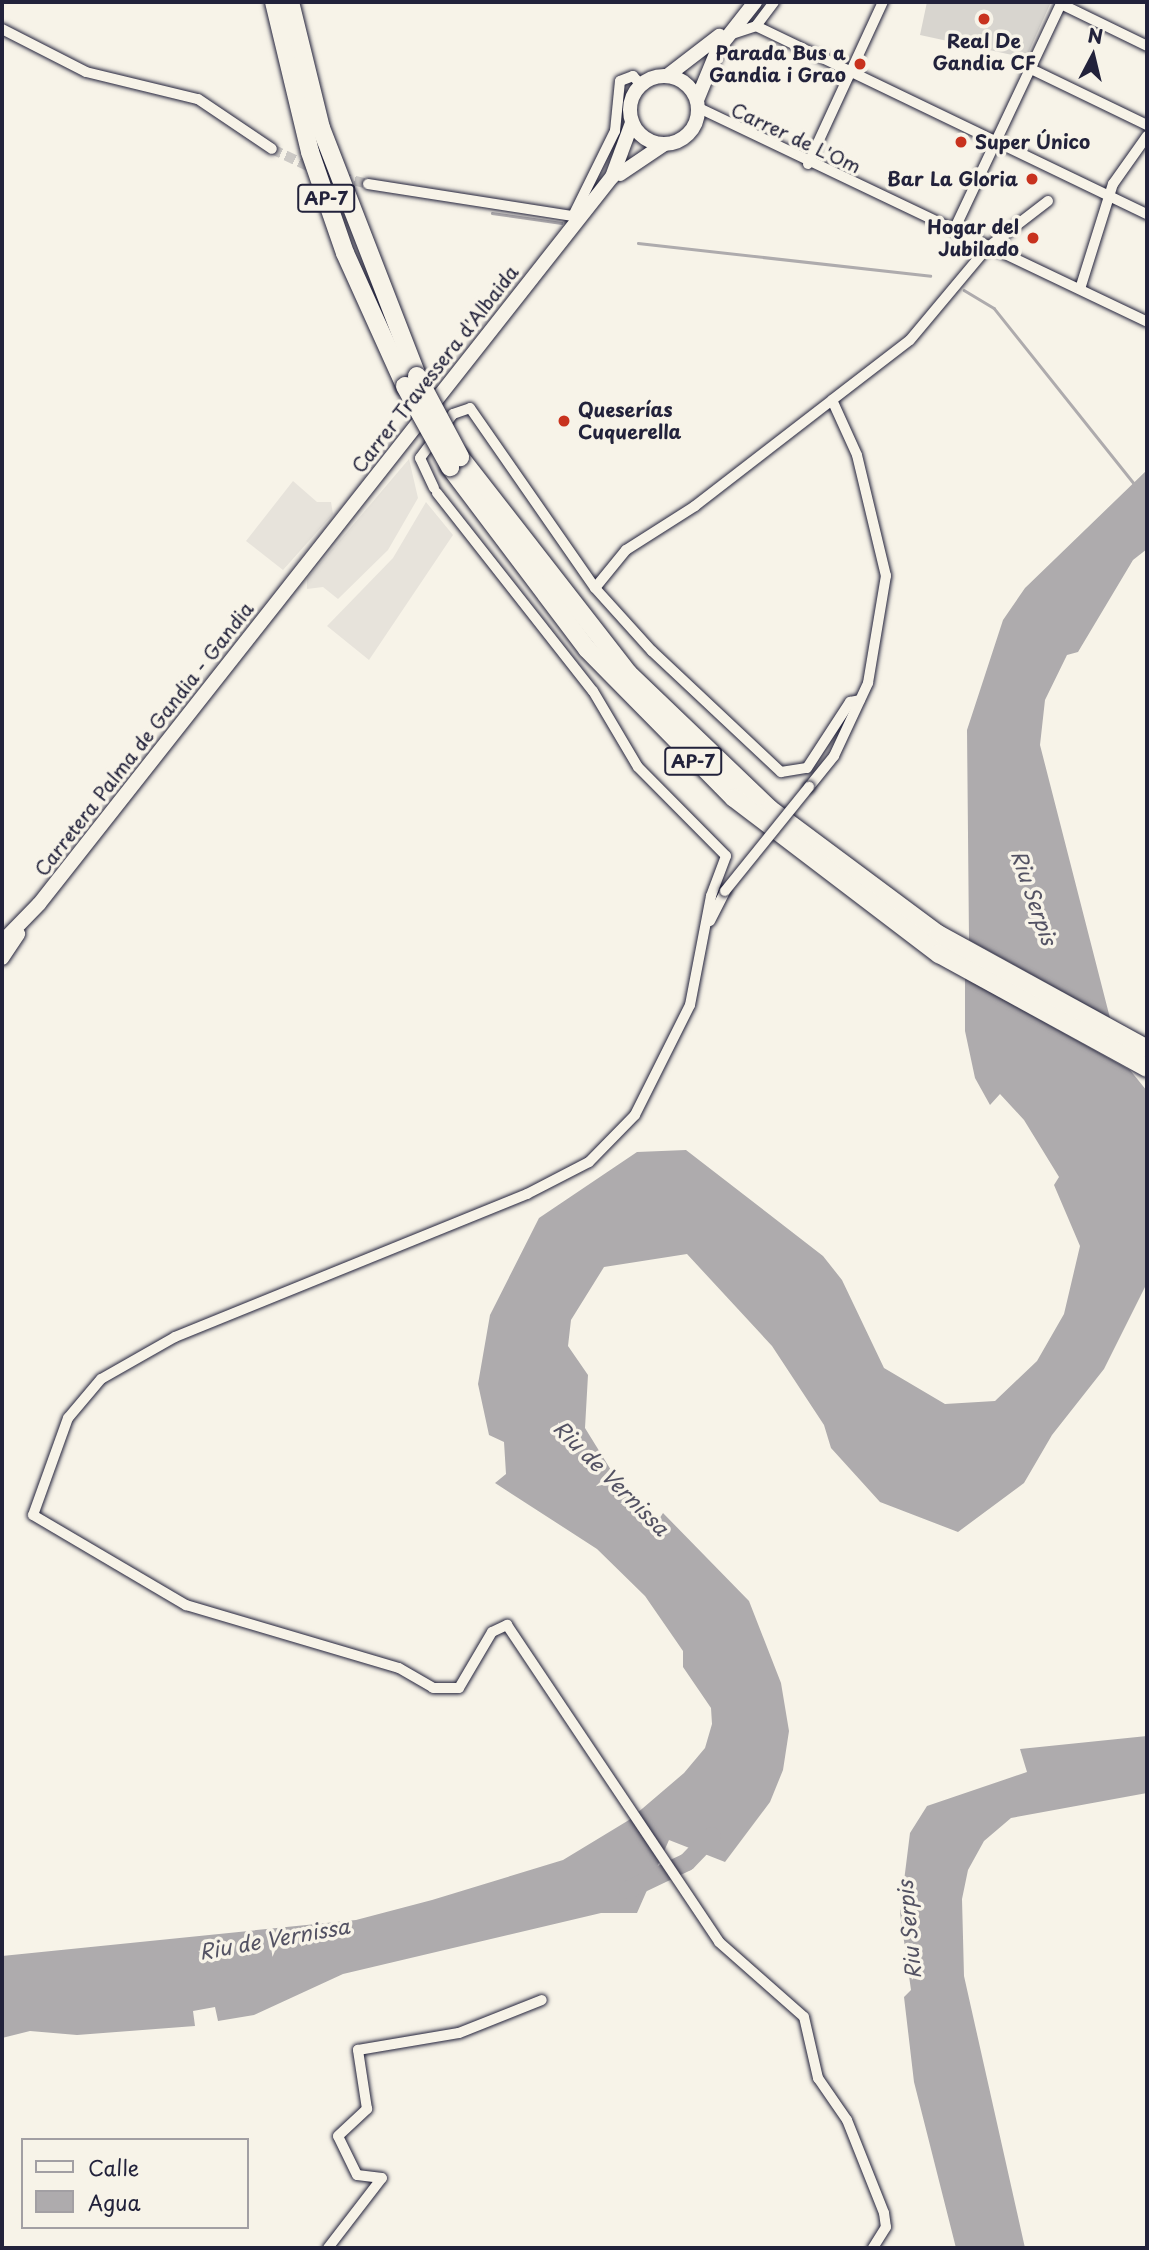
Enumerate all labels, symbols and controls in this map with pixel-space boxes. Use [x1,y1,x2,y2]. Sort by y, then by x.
marker: Real De Gandia CF [976,11,992,27]
text: N [1086,20,1105,50]
north arrow [1058,21,1128,91]
place label: Real De Gandia CF [933,30,1035,74]
place label: Parada Bus a Gandia i Grao [708,42,846,86]
marker: Parada Bus a Gandia i Grao [852,56,868,72]
street label: Carrer de L'Om [727,98,865,178]
place label: Super Único [975,131,1092,153]
marker: Super Único [953,134,969,150]
place label: Bar La Gloria [887,168,1018,190]
marker: Bar La Gloria [1024,171,1040,187]
road number: AP-7 [296,183,356,212]
place label: Hogar del Jubilado [925,216,1019,260]
marker: Hogar del Jubilado [1025,230,1041,246]
street label: Carrer Travessera d'Albaida [347,261,523,477]
place label: Queserías Cuquerella [578,399,681,443]
marker: Queserías Cuquerella [556,413,572,429]
street label: Carretera Palma de Gandia - Gandia [30,597,258,881]
road number: AP-7 [663,746,723,776]
water label: Riu Serpis [1007,846,1063,948]
water label: Riu de Vernissa [548,1413,676,1541]
water label: Riu Serpis [891,1879,925,1981]
water label: Riu de Vernissa [195,1912,353,1964]
legend [21,2138,248,2229]
text: Calle [88,2151,139,2183]
text: Agua [88,2186,141,2218]

